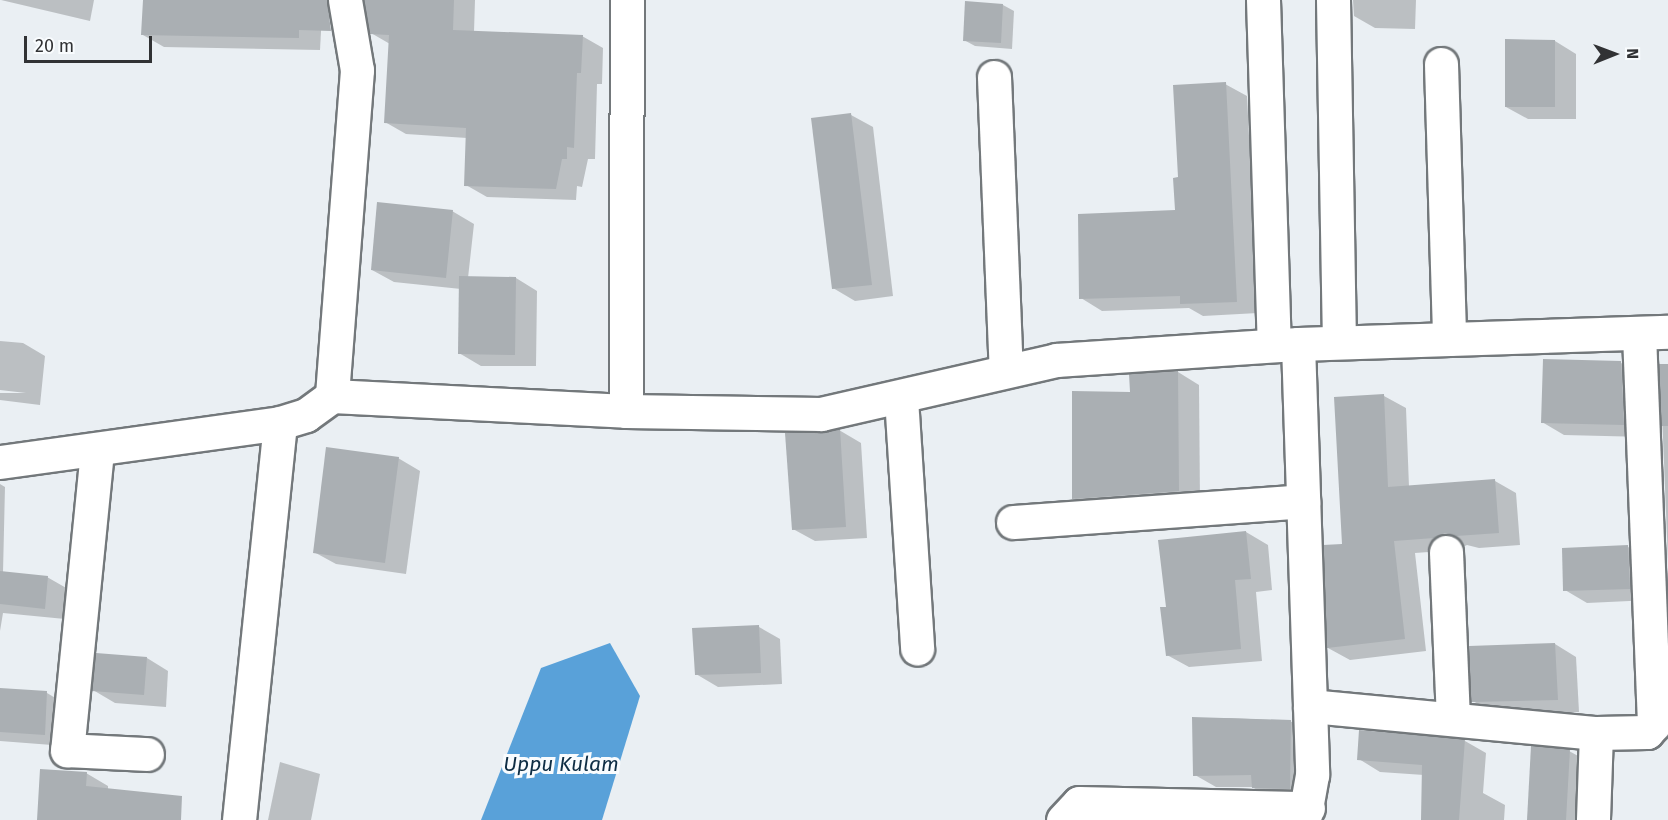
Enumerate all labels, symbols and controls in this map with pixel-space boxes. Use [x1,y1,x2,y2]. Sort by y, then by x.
scale bar [27,24,154,62]
north arrow [1584,24,1644,84]
text: 20 m [35,35,74,57]
text: N [1623,48,1642,59]
water label: Uppu Kulam [503,751,619,777]

